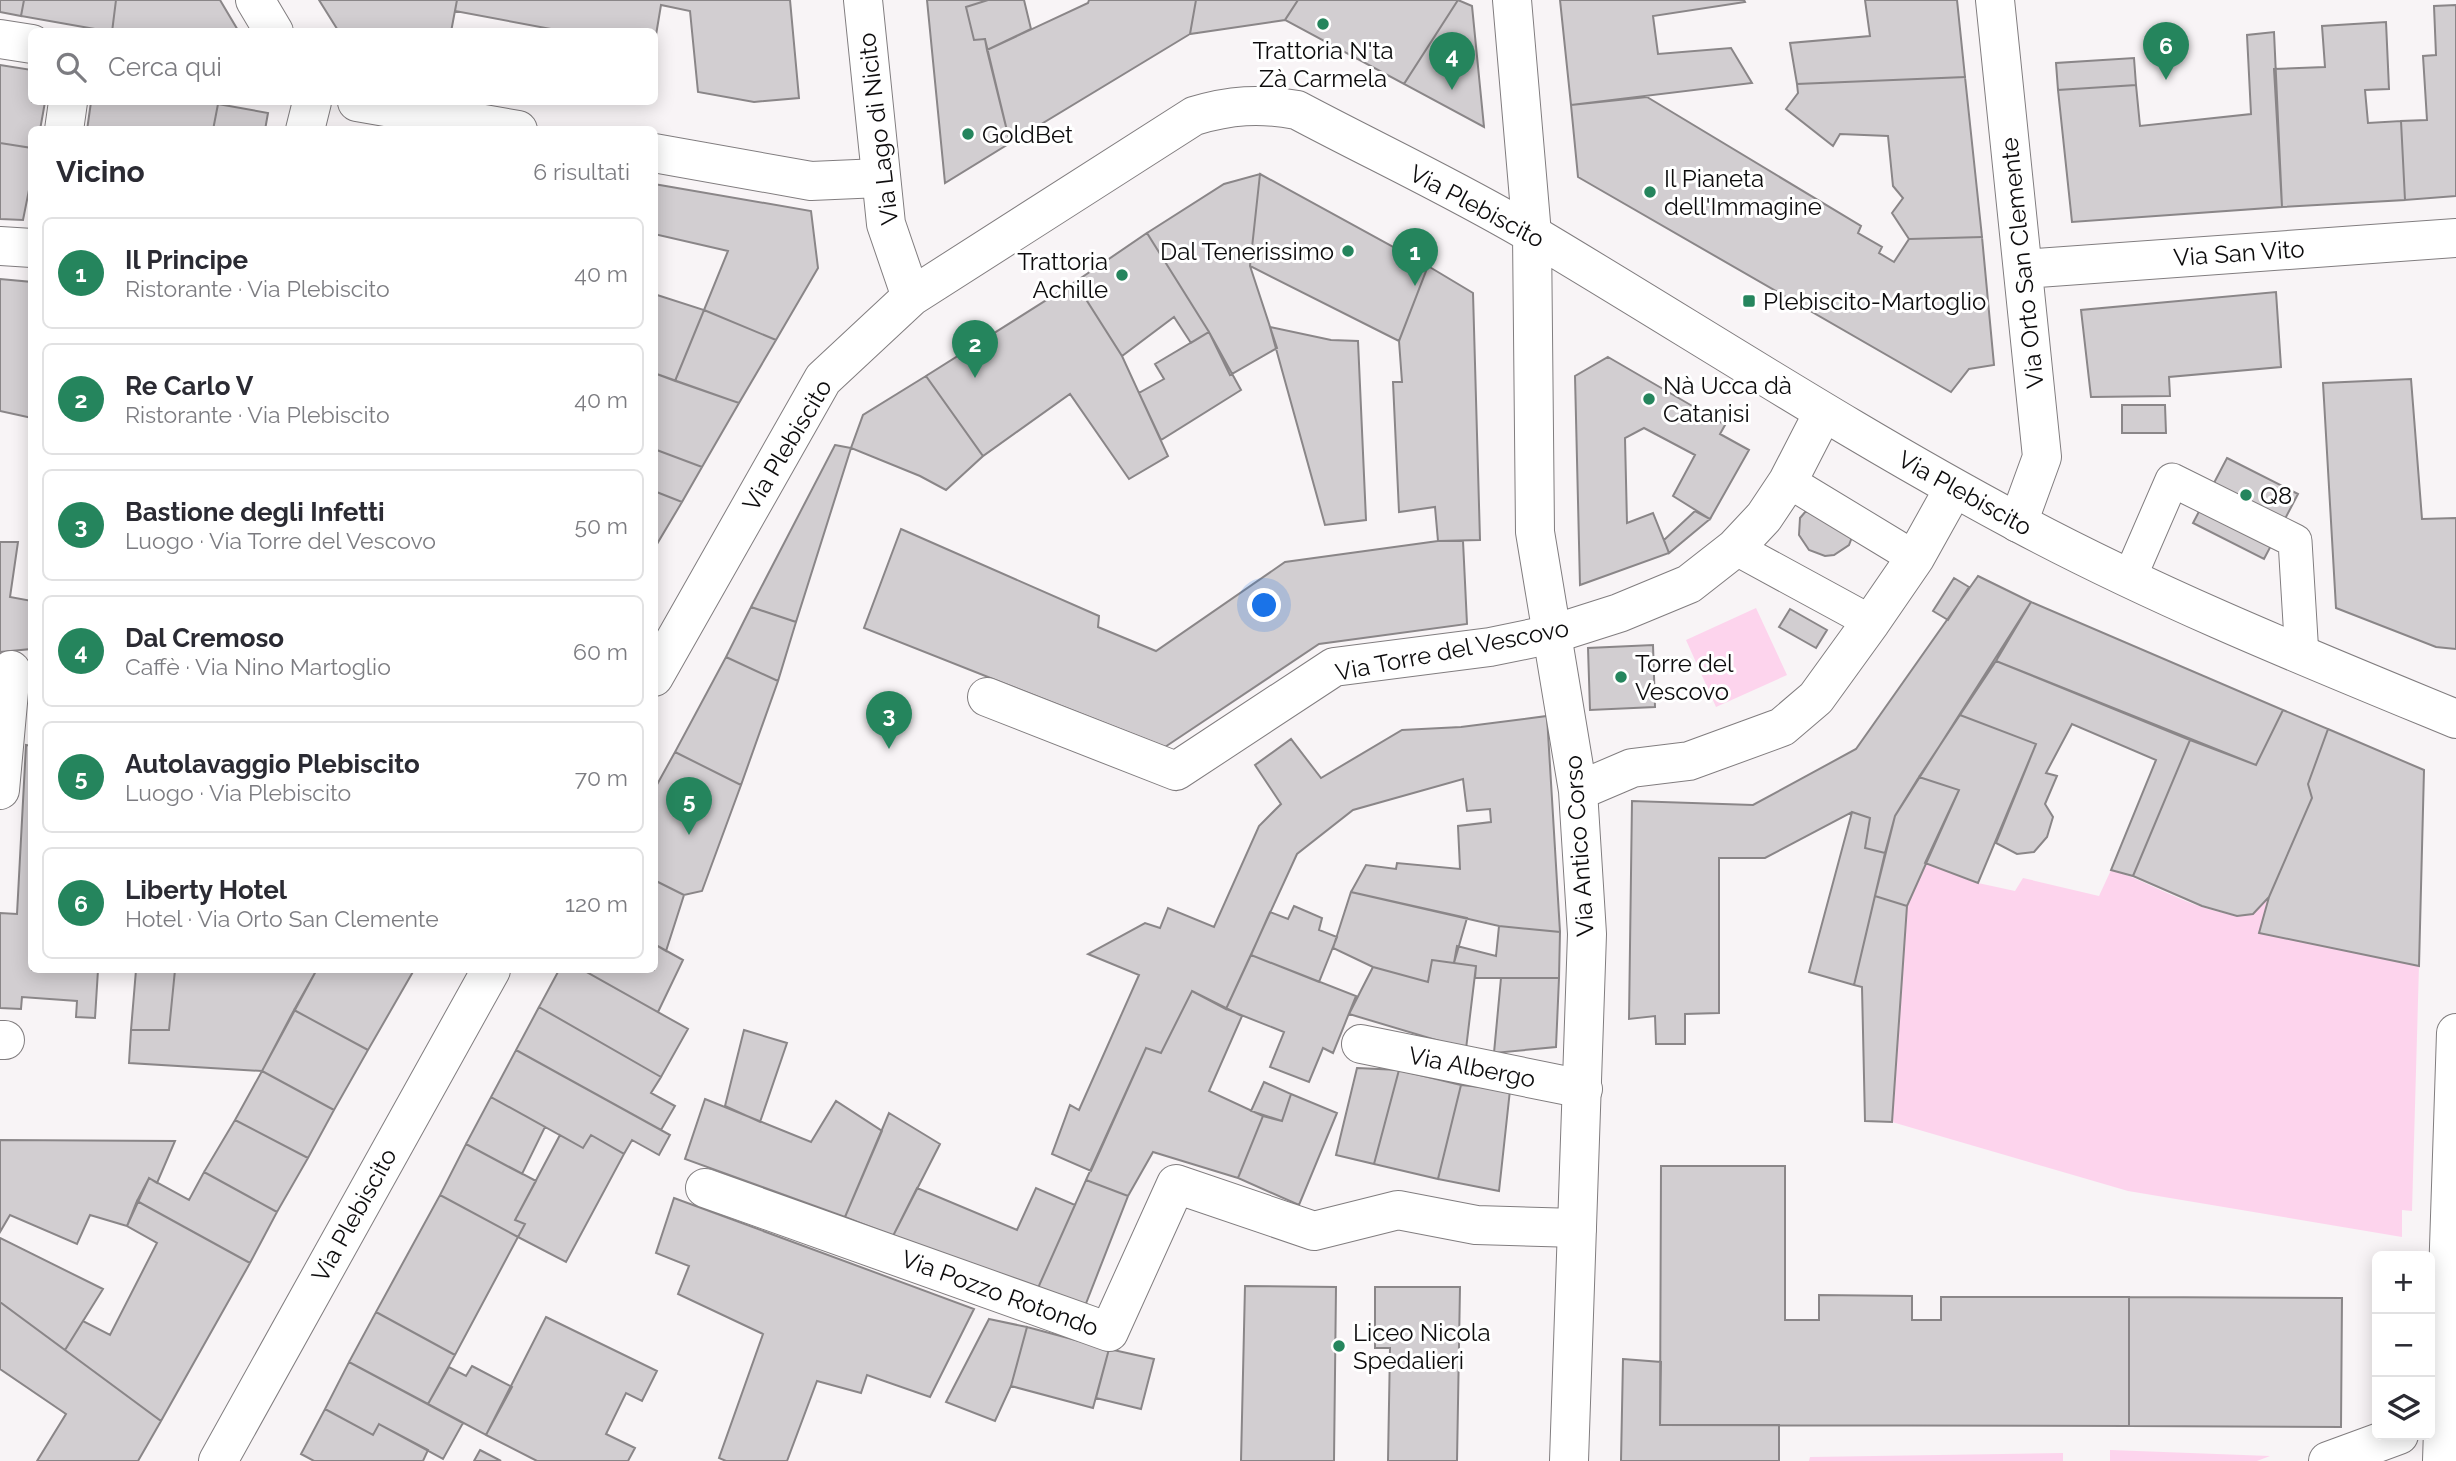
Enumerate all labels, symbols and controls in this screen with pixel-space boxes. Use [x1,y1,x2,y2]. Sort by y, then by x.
marker: Trattoria N'ta Zà Carmela [1315,16,1331,32]
pin: 6 [2143,22,2189,80]
search box [28,28,658,105]
street label: Via Lago di Nicito [852,31,904,227]
pin: 4 [1429,32,1475,90]
place label: Trattoria N'ta Zà Carmela [1252,36,1394,93]
icon: search [52,48,90,86]
text: Cerca qui [108,52,222,82]
place label: GoldBet [982,120,1073,149]
marker: GoldBet [960,126,976,142]
street label: Via Orto San Clemente [1994,136,2050,390]
text: Vicino [56,154,145,189]
text: 6 risultati [533,158,630,185]
street label: Via Plebiscito [1405,158,1549,254]
place label: Il Pianeta dell'Immagine [1664,164,1822,221]
marker: Il Pianeta dell'Immagine [1642,184,1658,200]
pin: 1 [1392,228,1438,286]
street label: Via San Vito [2172,234,2306,272]
place label: Dal Tenerissimo [1160,237,1334,266]
marker: Dal Tenerissimo [1340,243,1356,259]
text: Il Principe [125,245,248,275]
place label: Trattoria Achille [1017,247,1108,304]
text: 1 [75,260,87,287]
text: 40 m [574,260,628,287]
marker: Trattoria Achille [1114,267,1130,283]
text: Ristorante · Via Plebiscito [125,275,390,302]
place label: Plebiscito-Martoglio [1763,287,1986,316]
marker: Plebiscito-Martoglio [1741,293,1757,309]
pin: 2 [952,320,998,378]
text: Re Carlo V [125,371,253,401]
place label: Nà Ucca dà Catanisi [1663,371,1792,428]
street label: Via Plebiscito [736,374,838,516]
text: 2 [75,386,87,413]
text: 40 m [574,386,628,413]
marker: Nà Ucca dà Catanisi [1641,391,1657,407]
text: Ristorante · Via Plebiscito [125,401,390,428]
street label: Via Plebiscito [1893,444,2037,542]
place label: Q8 [2260,481,2292,510]
marker: Q8 [2238,487,2254,503]
text: Bastione degli Infetti [125,497,385,527]
text: 3 [75,512,87,539]
text: 50 m [574,512,628,539]
text: Luogo · Via Torre del Vescovo [125,527,436,554]
your location [1247,588,1281,622]
street label: Via Torre del Vescovo [1333,613,1571,687]
text: Dal Cremoso [125,623,284,653]
text: 4 [74,638,88,665]
text: 60 m [573,638,628,665]
place label: Torre del Vescovo [1635,649,1734,706]
text: Caffè · Via Nino Martoglio [125,653,391,680]
marker: Torre del Vescovo [1613,669,1629,685]
pin: 3 [866,691,912,749]
text: Autolavaggio Plebiscito [125,749,420,779]
street label: Via Antico Corso [1558,754,1600,938]
text: 5 [75,764,87,791]
text: 70 m [575,764,628,791]
pin: 5 [666,777,712,835]
text: Luogo · Via Plebiscito [125,779,351,806]
text: Liberty Hotel [125,875,287,905]
text: 6 [74,890,88,917]
text: 120 m [565,890,628,917]
text: Hotel · Via Orto San Clemente [125,905,439,932]
street label: Via Albergo [1406,1040,1538,1094]
street label: Via Plebiscito [305,1143,403,1287]
street label: Via Pozzo Rotondo [897,1244,1103,1342]
map controls [2372,1251,2435,1440]
button: + [2372,1251,2435,1314]
button: − [2372,1314,2435,1377]
place label: Liceo Nicola Spedalieri [1353,1318,1490,1375]
marker: Liceo Nicola Spedalieri [1331,1338,1347,1354]
button: layers [2372,1377,2435,1440]

